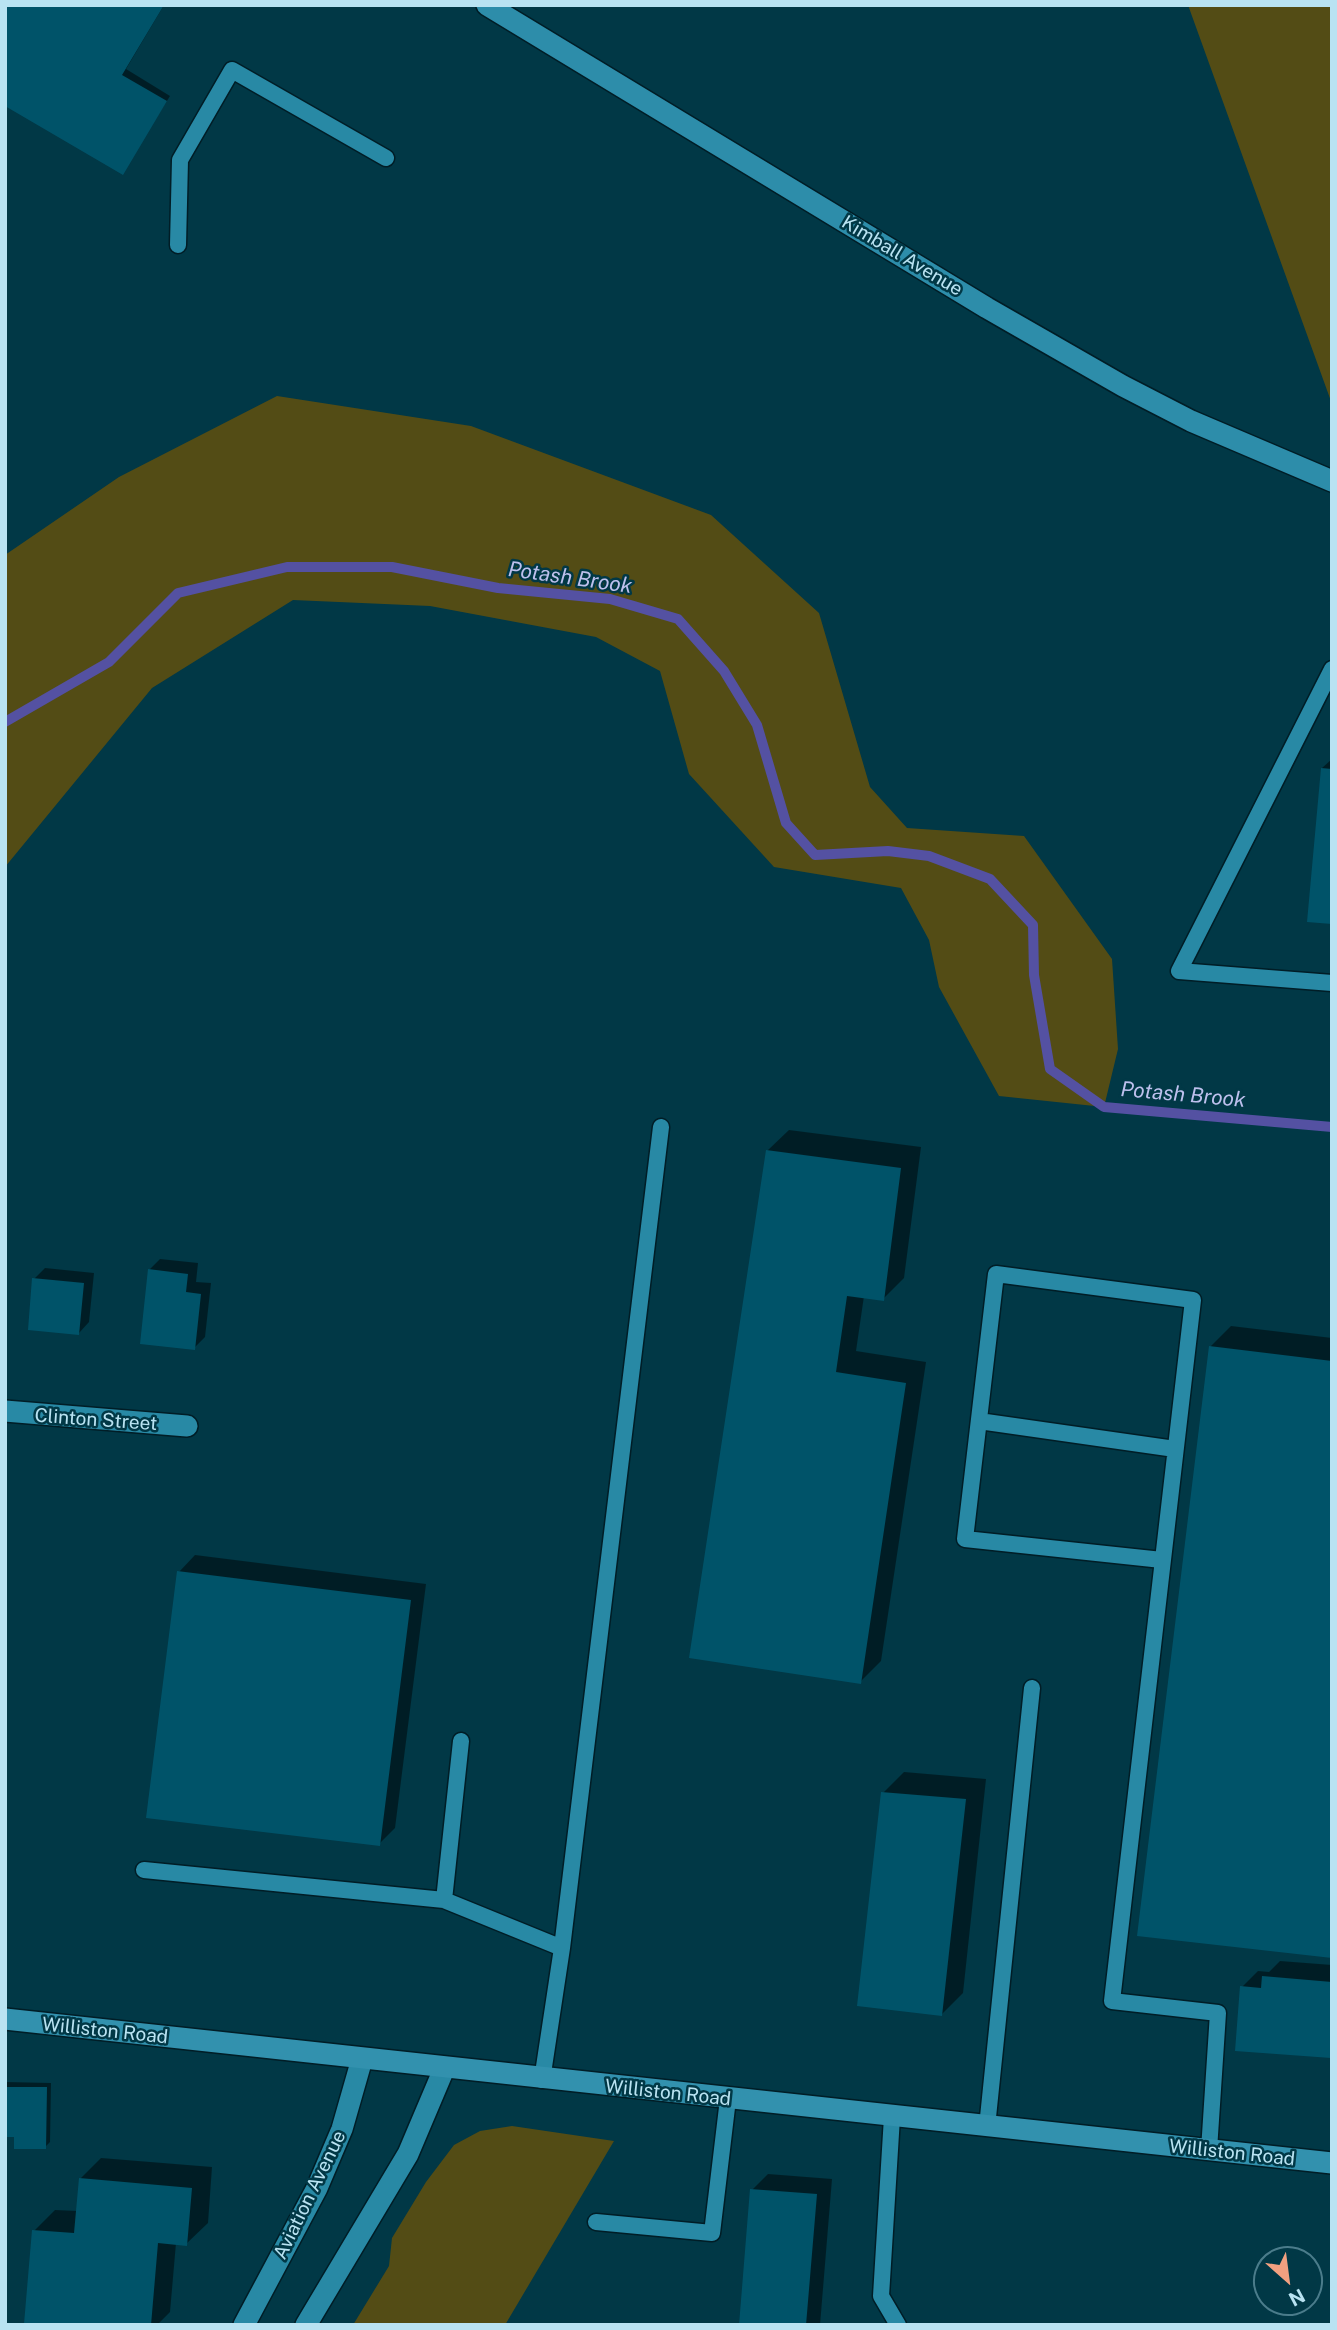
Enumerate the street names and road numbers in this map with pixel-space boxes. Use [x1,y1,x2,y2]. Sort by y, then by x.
street label: Kimball Avenue [837,211,967,301]
street label: Clinton Street [34,1404,158,1436]
street label: Williston Road [41,2013,169,2049]
street label: Williston Road [604,2075,732,2111]
street label: Aviation Avenue [269,2127,351,2263]
street label: Williston Road [1168,2135,1296,2171]

